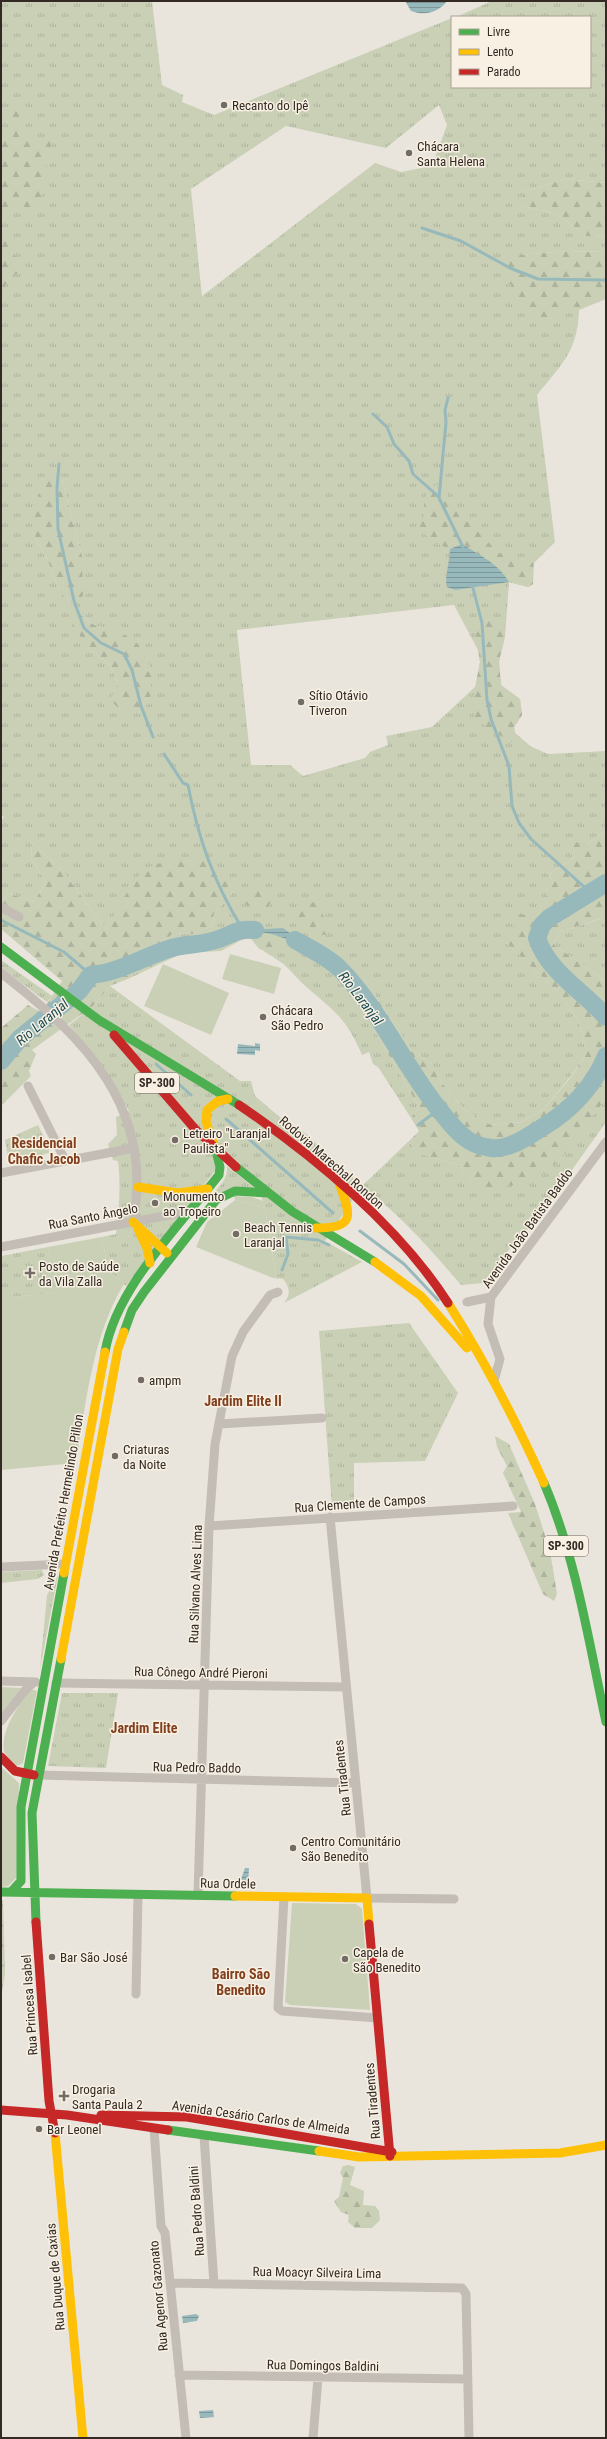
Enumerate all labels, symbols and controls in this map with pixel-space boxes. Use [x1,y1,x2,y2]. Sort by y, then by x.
legend [451,16,591,88]
text: Livre [487,25,510,39]
text: Lento [487,45,514,59]
text: Parado [487,65,520,79]
place label: Recanto do Ipê [232,98,308,113]
marker: Recanto do Ipê [219,100,229,110]
place label: Chácara Santa Helena [417,139,485,169]
marker: Chácara Santa Helena [404,148,414,158]
place label: Sítio Otávio Tiveron [309,688,368,718]
marker: Sítio Otávio Tiveron [296,697,306,707]
water label: Rio Laranjal [336,968,387,1029]
water label: Rio Laranjal [13,995,72,1048]
place label: Chácara São Pedro [271,1003,324,1033]
marker: Chácara São Pedro [258,1012,268,1022]
road number: SP-300 [135,1073,179,1093]
street label: Rodovia Marechal Rondon [276,1113,387,1212]
place label: Letreiro "Laranjal Paulista" [183,1126,270,1156]
district label: Residencial Chafic Jacob [8,1135,80,1167]
marker: Letreiro "Laranjal Paulista" [170,1135,180,1145]
street label: Avenida João Batista Baddo [479,1166,576,1291]
place label: Monumento ao Tropeiro [163,1189,224,1219]
marker: Monumento ao Tropeiro [150,1198,160,1208]
street label: Rua Santo Ângelo [47,1200,139,1233]
place label: Beach Tennis Laranjal [244,1220,312,1250]
marker: Beach Tennis Laranjal [231,1229,241,1239]
place label: Posto de Saúde da Vila Zalla [39,1259,119,1289]
marker: Posto de Saúde da Vila Zalla [24,1267,36,1279]
place label: ampm [149,1373,181,1388]
marker: ampm [136,1375,146,1385]
district label: Jardim Elite II [204,1393,282,1409]
street label: Avenida Prefeito Hermelindo Pillon [41,1413,86,1591]
place label: Criaturas da Noite [123,1442,170,1472]
marker: Criaturas da Noite [110,1451,120,1461]
street label: Rua Clemente de Campos [294,1491,426,1516]
street label: Rua Silvano Alves Lima [186,1524,205,1644]
road number: SP-300 [544,1536,588,1556]
street label: Rua Cônego André Pieroni [134,1664,268,1681]
district label: Jardim Elite [111,1720,178,1736]
street label: Rua Tiradentes [331,1739,354,1817]
street label: Rua Pedro Baddo [153,1759,241,1776]
place label: Centro Comunitário São Benedito [301,1834,401,1864]
marker: Centro Comunitário São Benedito [288,1843,298,1853]
street label: Rua Ordele [200,1876,256,1891]
place label: Capela de São Benedito [353,1945,421,1975]
place label: Bar São José [60,1950,128,1965]
marker: Bar São José [47,1952,57,1962]
street label: Rua Princesa Isabel [18,1954,41,2056]
marker: Capela de São Benedito [340,1954,350,1964]
district label: Bairro São Benedito [212,1966,270,1998]
street label: Rua Tiradentes [362,2062,383,2140]
place label: Drogaria Santa Paula 2 [72,2082,143,2112]
marker: Drogaria Santa Paula 2 [59,2091,69,2101]
street label: Avenida Cesário Carlos de Almeida [171,2098,351,2137]
place label: Bar Leonel [47,2122,101,2137]
marker: Bar Leonel [34,2124,44,2134]
street label: Rua Pedro Baldini [186,2165,207,2257]
street label: Rua Duque de Caxias [43,2222,68,2331]
street label: Rua Agenor Gazonato [146,2240,171,2352]
street label: Rua Moacyr Silveira Lima [253,2264,381,2281]
street label: Rua Domingos Baldini [267,2357,379,2374]

